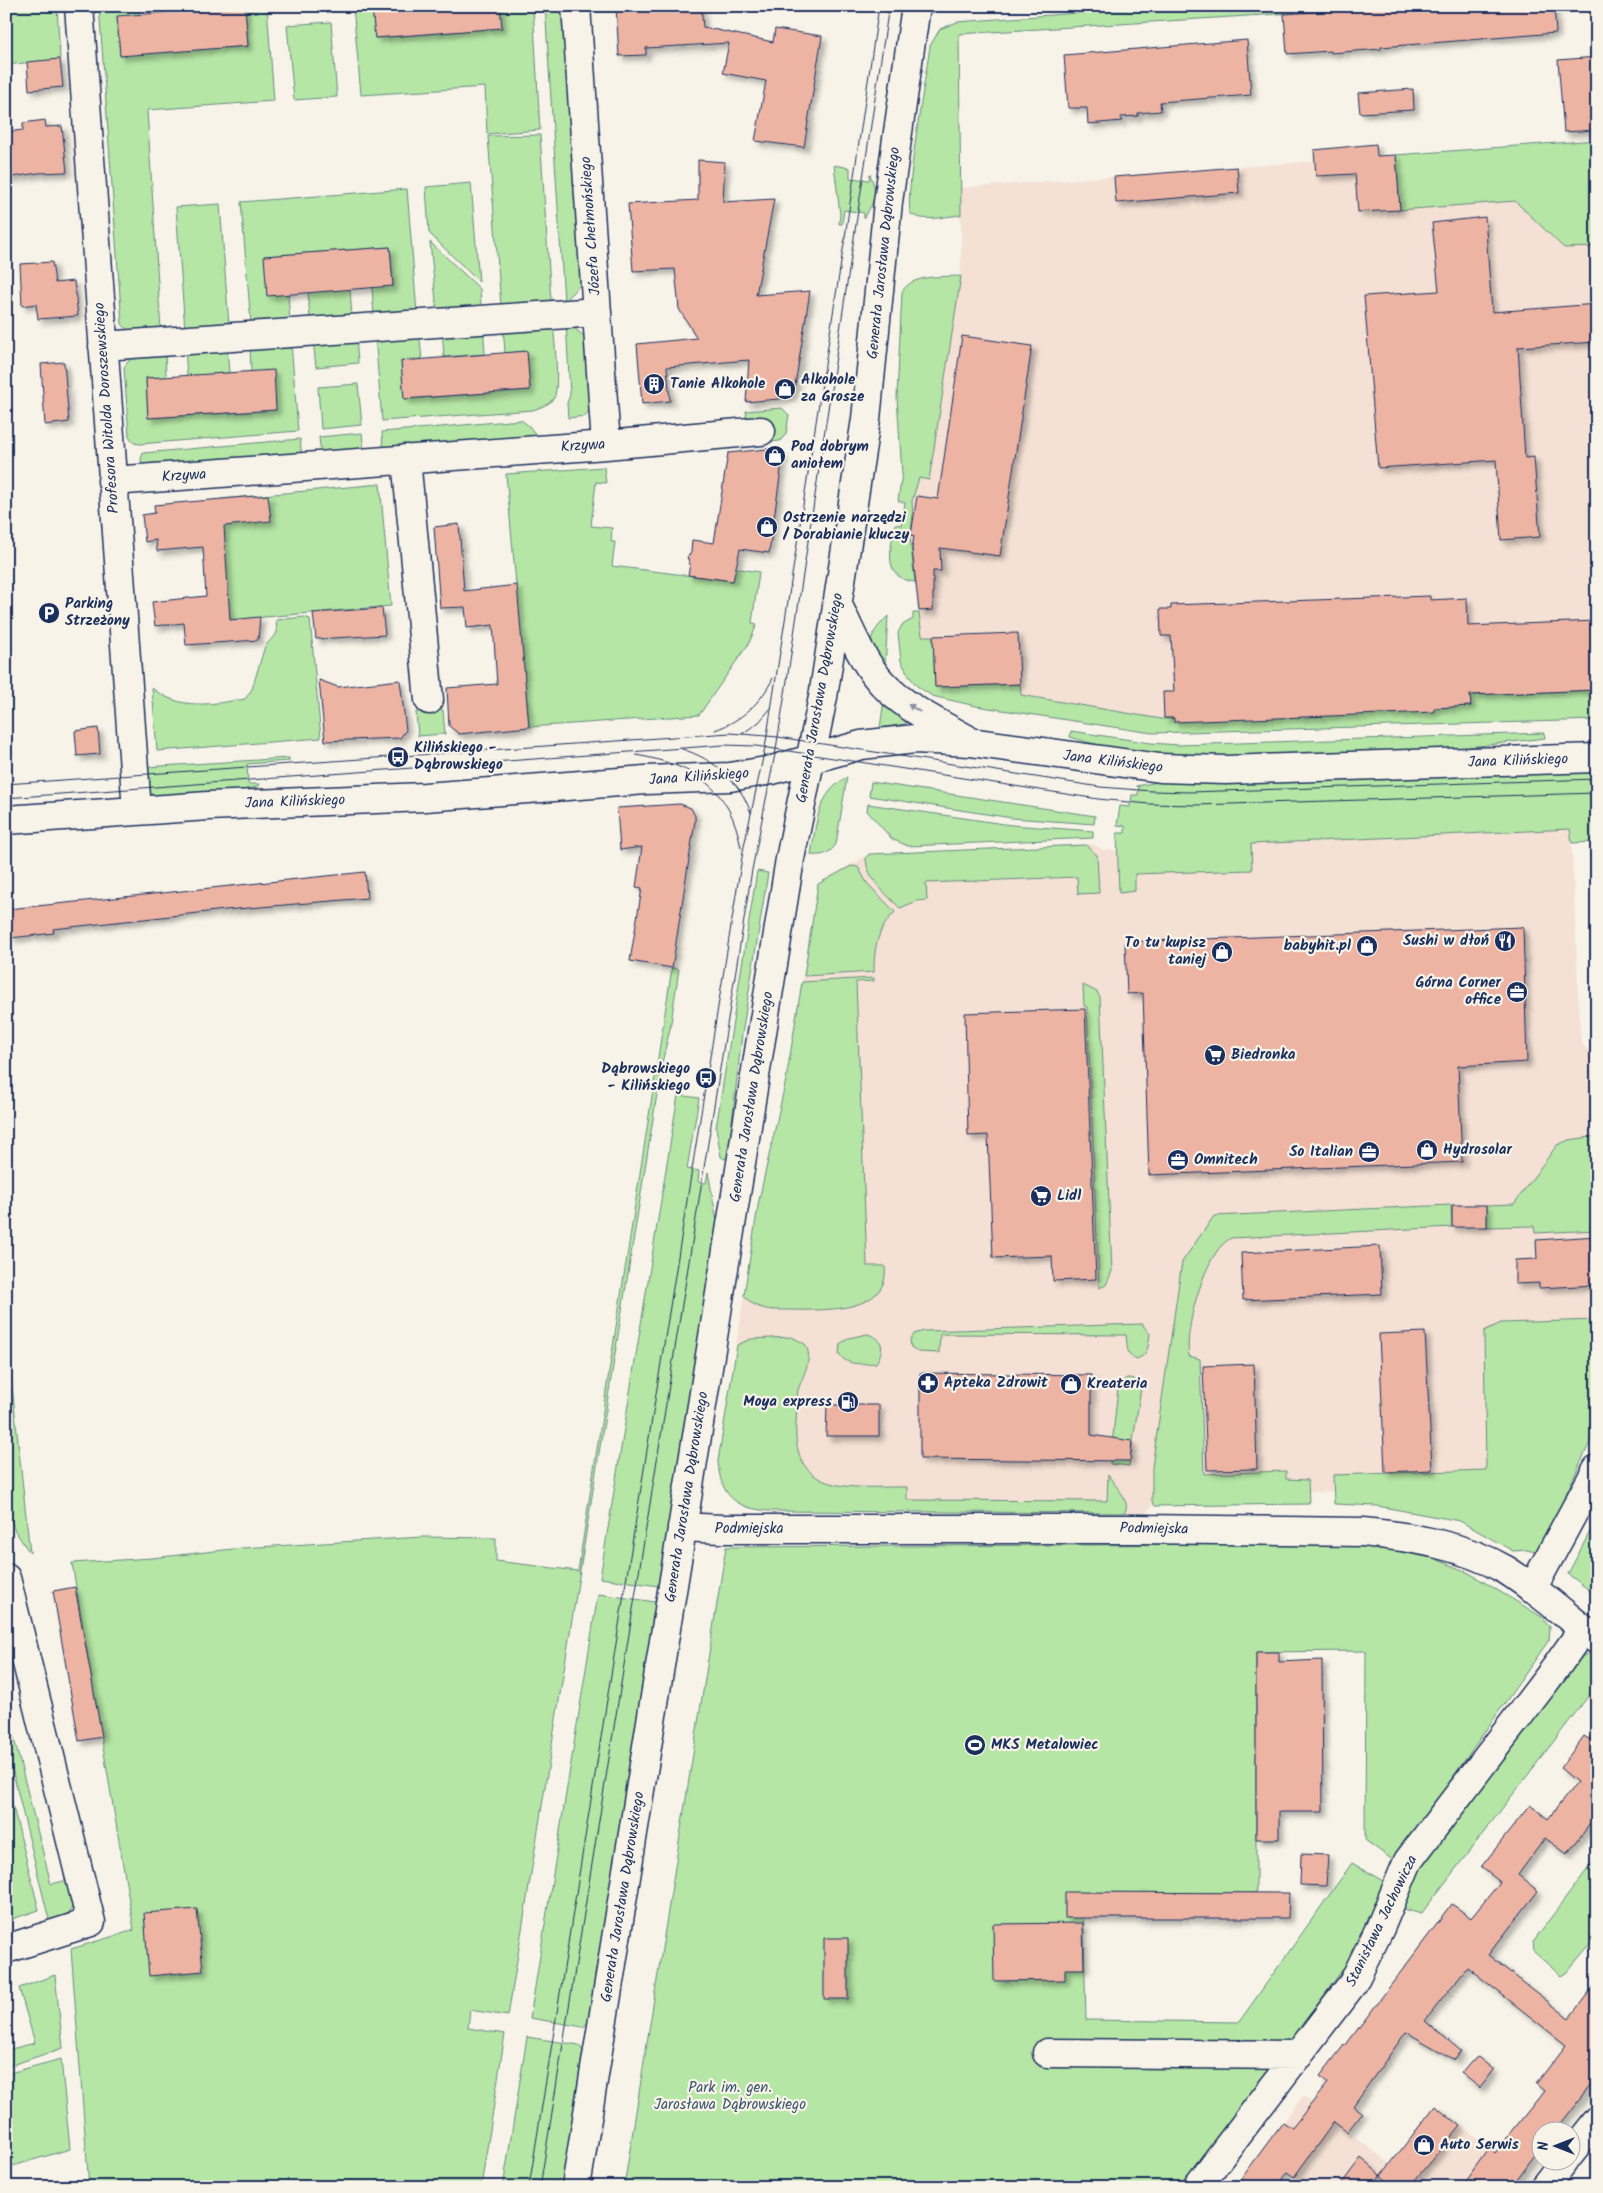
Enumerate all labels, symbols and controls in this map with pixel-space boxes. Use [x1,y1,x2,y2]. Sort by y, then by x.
street label: Generała Jarosława Dąbrowskiego [861,146,907,360]
street label: Józefa Chełmońskiego [574,155,608,296]
street label: Profesora Witolda Doroszewskiego [88,302,126,514]
place label: Alkohole za Grosze [801,368,865,409]
building icon: Tanie Alkohole [642,372,666,396]
place label: Tanie Alkohole [670,372,766,396]
shop icon: Alkohole za Grosze [773,377,797,401]
street label: Krzywa [560,432,606,460]
place label: Pod dobrym aniołem [791,435,869,476]
shop icon: Pod dobrym aniołem [763,444,787,468]
street label: Krzywa [161,462,207,490]
place label: Ostrzenie narzędzi / Dorabianie kluczy [782,506,909,547]
shop icon: Ostrzenie narzędzi / Dorabianie kluczy [755,515,779,539]
street label: Generała Jarosława Dąbrowskiego [790,591,850,805]
place label: Parking Strzeżony [65,592,130,633]
parking icon: Parking Strzeżony [37,601,61,625]
one-way arrow [907,703,920,713]
place label: Kilińskiego - Dąbrowskiego [414,736,503,777]
street label: Jana Kilińskiego [1062,744,1164,780]
bus stop icon: Kilińskiego - Dąbrowskiego [386,745,410,769]
street label: Jana Kilińskiego [1467,747,1569,775]
street label: Jana Kilińskiego [648,762,750,792]
street label: Jana Kilińskiego [244,788,346,816]
place label: Sushi w dłoń [1403,929,1489,953]
restaurant icon: Sushi w dłoń [1493,929,1517,953]
place label: To tu kupisz taniej [1125,931,1207,972]
place label: babyhit.pl [1284,934,1351,958]
shop icon: babyhit.pl [1355,934,1379,958]
shop icon: To tu kupisz taniej [1210,940,1234,964]
place label: Górna Corner office [1416,971,1502,1012]
office icon: Górna Corner office [1505,980,1529,1004]
street label: Generała Jarosława Dąbrowskiego [723,990,781,1204]
supermarket icon: Biedronka [1203,1043,1227,1067]
place label: Biedronka [1231,1043,1296,1067]
place label: Dąbrowskiego - Kilińskiego [601,1057,690,1098]
bus stop icon: Dąbrowskiego - Kilińskiego [694,1066,718,1090]
shop icon: Hydrosolar [1415,1138,1439,1162]
place label: Hydrosolar [1443,1138,1512,1162]
place label: So Italian [1289,1140,1353,1164]
office icon: So Italian [1357,1140,1381,1164]
office icon: Omnitech [1166,1148,1190,1172]
place label: Omnitech [1194,1148,1258,1172]
supermarket icon: Lidl [1029,1184,1053,1208]
place label: Lidl [1057,1184,1081,1208]
pharmacy icon: Apteka Zdrowit [916,1371,940,1395]
place label: Apteka Zdrowit [944,1371,1048,1395]
shop icon: Kreateria [1059,1372,1083,1396]
place label: Kreateria [1087,1372,1148,1396]
street label: Generała Jarosława Dąbrowskiego [658,1390,716,1604]
place label: Moya express [743,1390,832,1414]
fuel station icon: Moya express [836,1390,860,1414]
street label: Podmiejska [1119,1516,1189,1542]
street label: Podmiejska [715,1517,783,1541]
sports icon: MKS Metalowiec [963,1733,987,1757]
place label: MKS Metalowiec [991,1733,1099,1757]
street label: Generała Jarosława Dąbrowskiego [594,1790,652,2004]
street label: Stanisława Jachowicza [1340,1851,1424,1991]
park label: Park im. gen. Jarosława Dąbrowskiego [654,2076,806,2117]
north arrow [1530,2120,1580,2170]
shop icon: Auto Serwis [1412,2133,1436,2157]
place label: Auto Serwis [1440,2133,1519,2157]
text: N [1533,2141,1555,2150]

